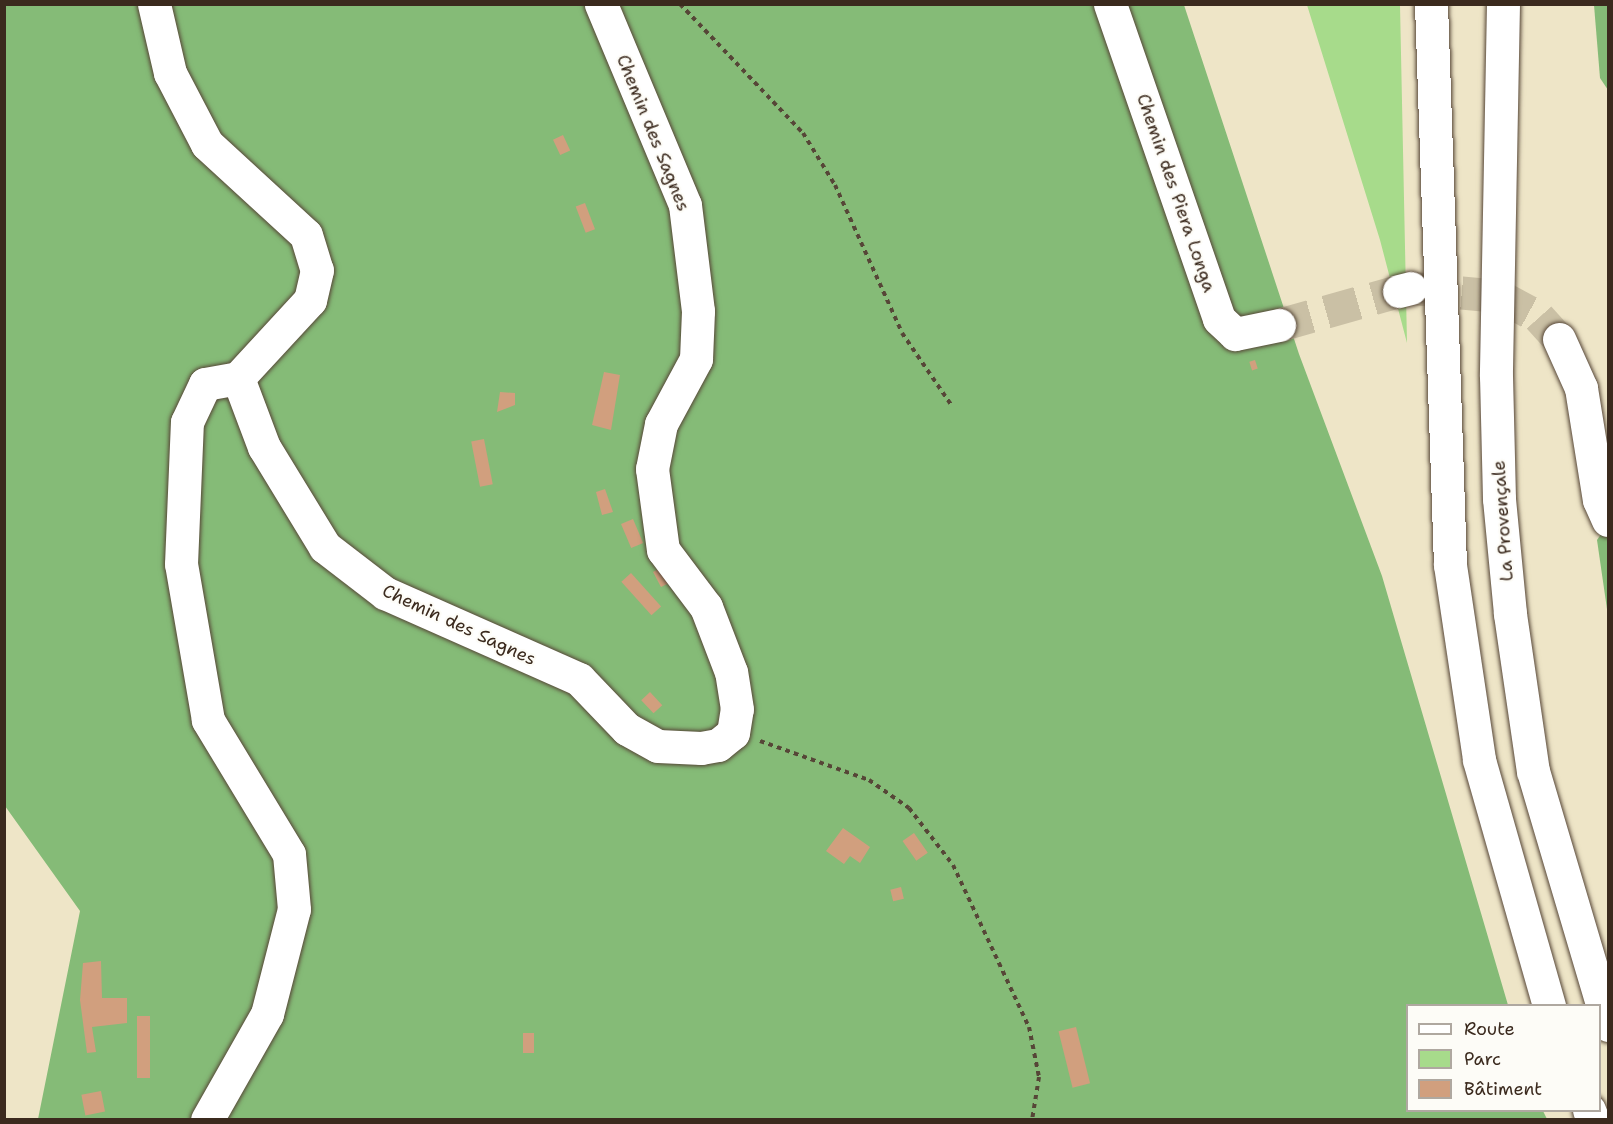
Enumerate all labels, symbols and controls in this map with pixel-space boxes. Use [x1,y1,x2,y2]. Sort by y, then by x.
street label: Chemin des Sagnes [612,52,694,214]
street label: Chemin des Piera Longa [1132,91,1220,295]
street label: La Provençale [1488,460,1518,582]
street label: Chemin des Sagnes [379,580,539,670]
legend [1406,1004,1601,1112]
text: Route [1464,1017,1515,1041]
text: Parc [1464,1047,1501,1071]
text: Bâtiment [1464,1077,1542,1101]

